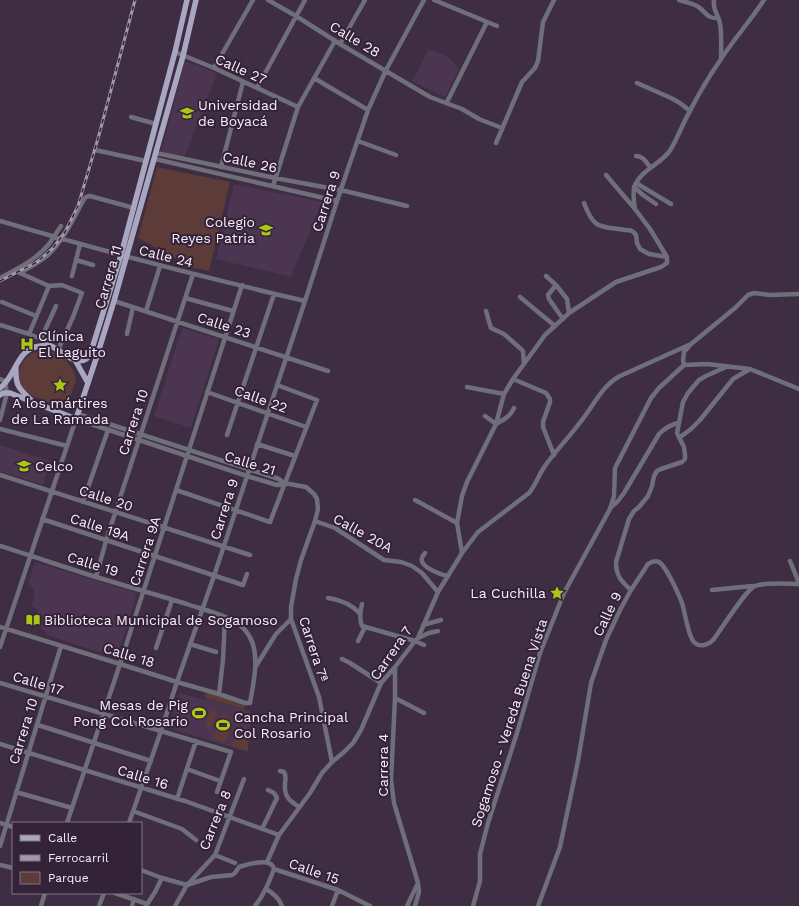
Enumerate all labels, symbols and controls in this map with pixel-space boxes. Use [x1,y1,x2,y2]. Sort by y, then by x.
street label: Calle 28 [327,18,383,60]
street label: Calle 27 [213,51,269,87]
place label: Universidad de Boyacá [198,97,278,129]
school or university icon: Universidad de Boyacá [179,105,195,121]
street label: Calle 26 [221,148,279,176]
street label: Carrera 9 [309,168,343,234]
place label: Colegio Reyes Patria [171,214,255,246]
school or university icon: Colegio Reyes Patria [258,222,274,238]
street label: Calle 24 [137,242,195,270]
street label: Carrera 11 [91,243,125,311]
street label: Calle 23 [195,309,253,341]
place label: Clínica El Laguito [38,328,106,360]
hospital icon: Clínica El Laguito [19,336,35,352]
place icon: A los mártires de La Ramada [52,377,68,393]
street label: Calle 22 [232,382,290,416]
street label: Carrera 10 [115,387,151,457]
place label: A los mártires de La Ramada [11,395,109,427]
street label: Calle 21 [223,448,277,478]
school or university icon: Celco [16,458,32,474]
place label: Celco [35,458,73,474]
street label: Carrera 9 [207,476,241,542]
street label: Calle 20 [77,482,135,514]
street label: Calle 19A [68,510,132,544]
street label: Calle 20A [331,510,395,556]
street label: Carrera 9A [126,514,164,588]
street label: Calle 19 [65,549,121,579]
place label: La Cuchilla [470,585,546,601]
place icon: La Cuchilla [549,585,565,601]
street label: Calle 9 [589,589,625,639]
library icon: Biblioteca Municipal de Sogamoso [25,612,41,628]
place label: Biblioteca Municipal de Sogamoso [44,612,278,628]
street label: Carrera 7ª [296,615,332,684]
street label: Sogamoso - Vereda Buena Vista [468,617,550,829]
street label: Carrera 7 [367,623,415,683]
street label: Calle 18 [101,640,157,670]
street label: Calle 17 [11,668,65,698]
street label: Carrera 10 [5,696,41,766]
place label: Mesas de Pig Pong Col Rosario [73,697,189,729]
sports icon: Mesas de Pig Pong Col Rosario [191,705,207,721]
place label: Cancha Principal Col Rosario [234,709,349,741]
sports icon: Cancha Principal Col Rosario [215,717,231,733]
street label: Carrera 4 [375,733,391,797]
street label: Calle 16 [115,762,171,792]
street label: Carrera 8 [196,788,234,852]
legend [12,822,142,894]
text: Calle [48,831,77,845]
text: Ferrocarril [48,851,109,865]
street label: Calle 15 [287,855,341,887]
text: Parque [48,871,89,885]

